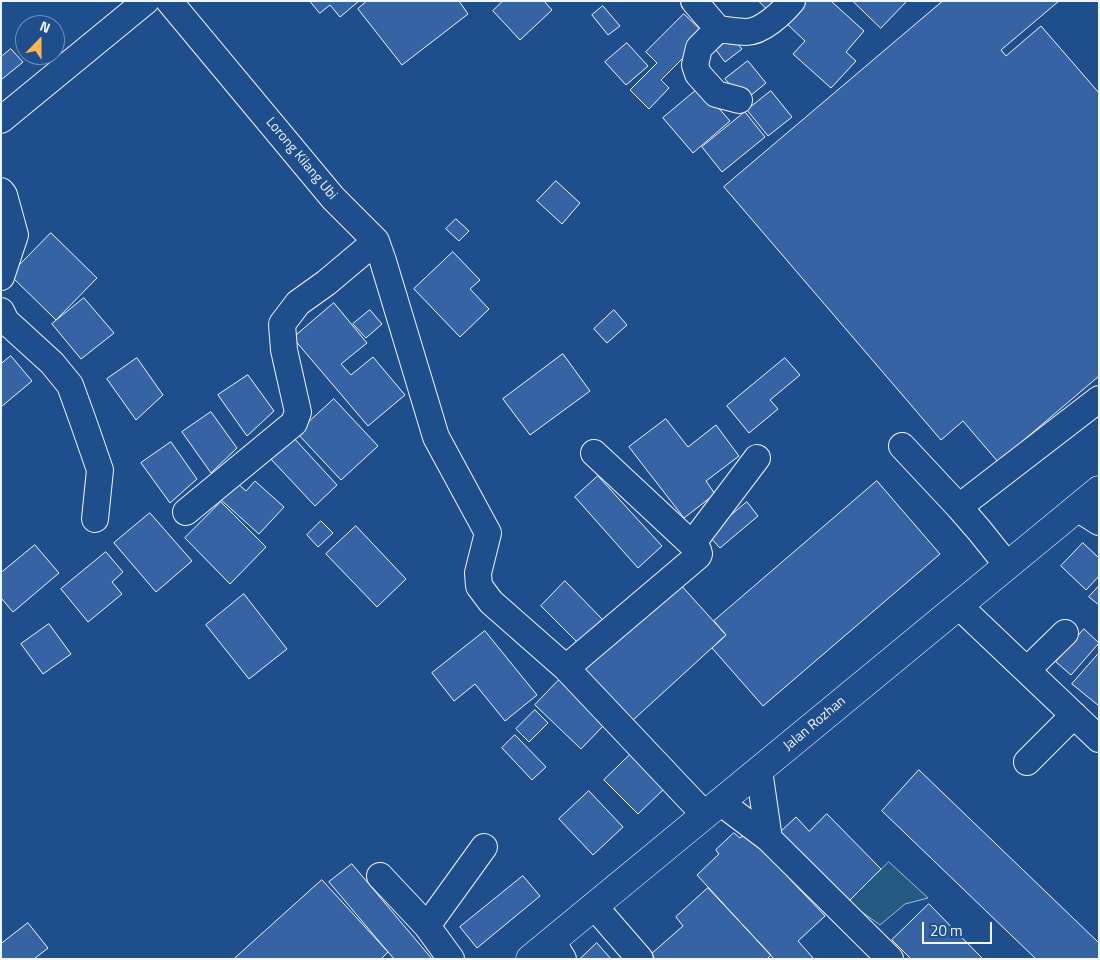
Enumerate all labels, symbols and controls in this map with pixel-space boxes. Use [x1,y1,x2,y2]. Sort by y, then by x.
north arrow [15,15,65,65]
text: N [37,15,54,38]
street label: Lorong Kilang Ubi [262,114,340,204]
street label: Jalan Rozhan [780,693,850,755]
scale bar [925,912,995,944]
text: 20 m [930,919,963,942]

